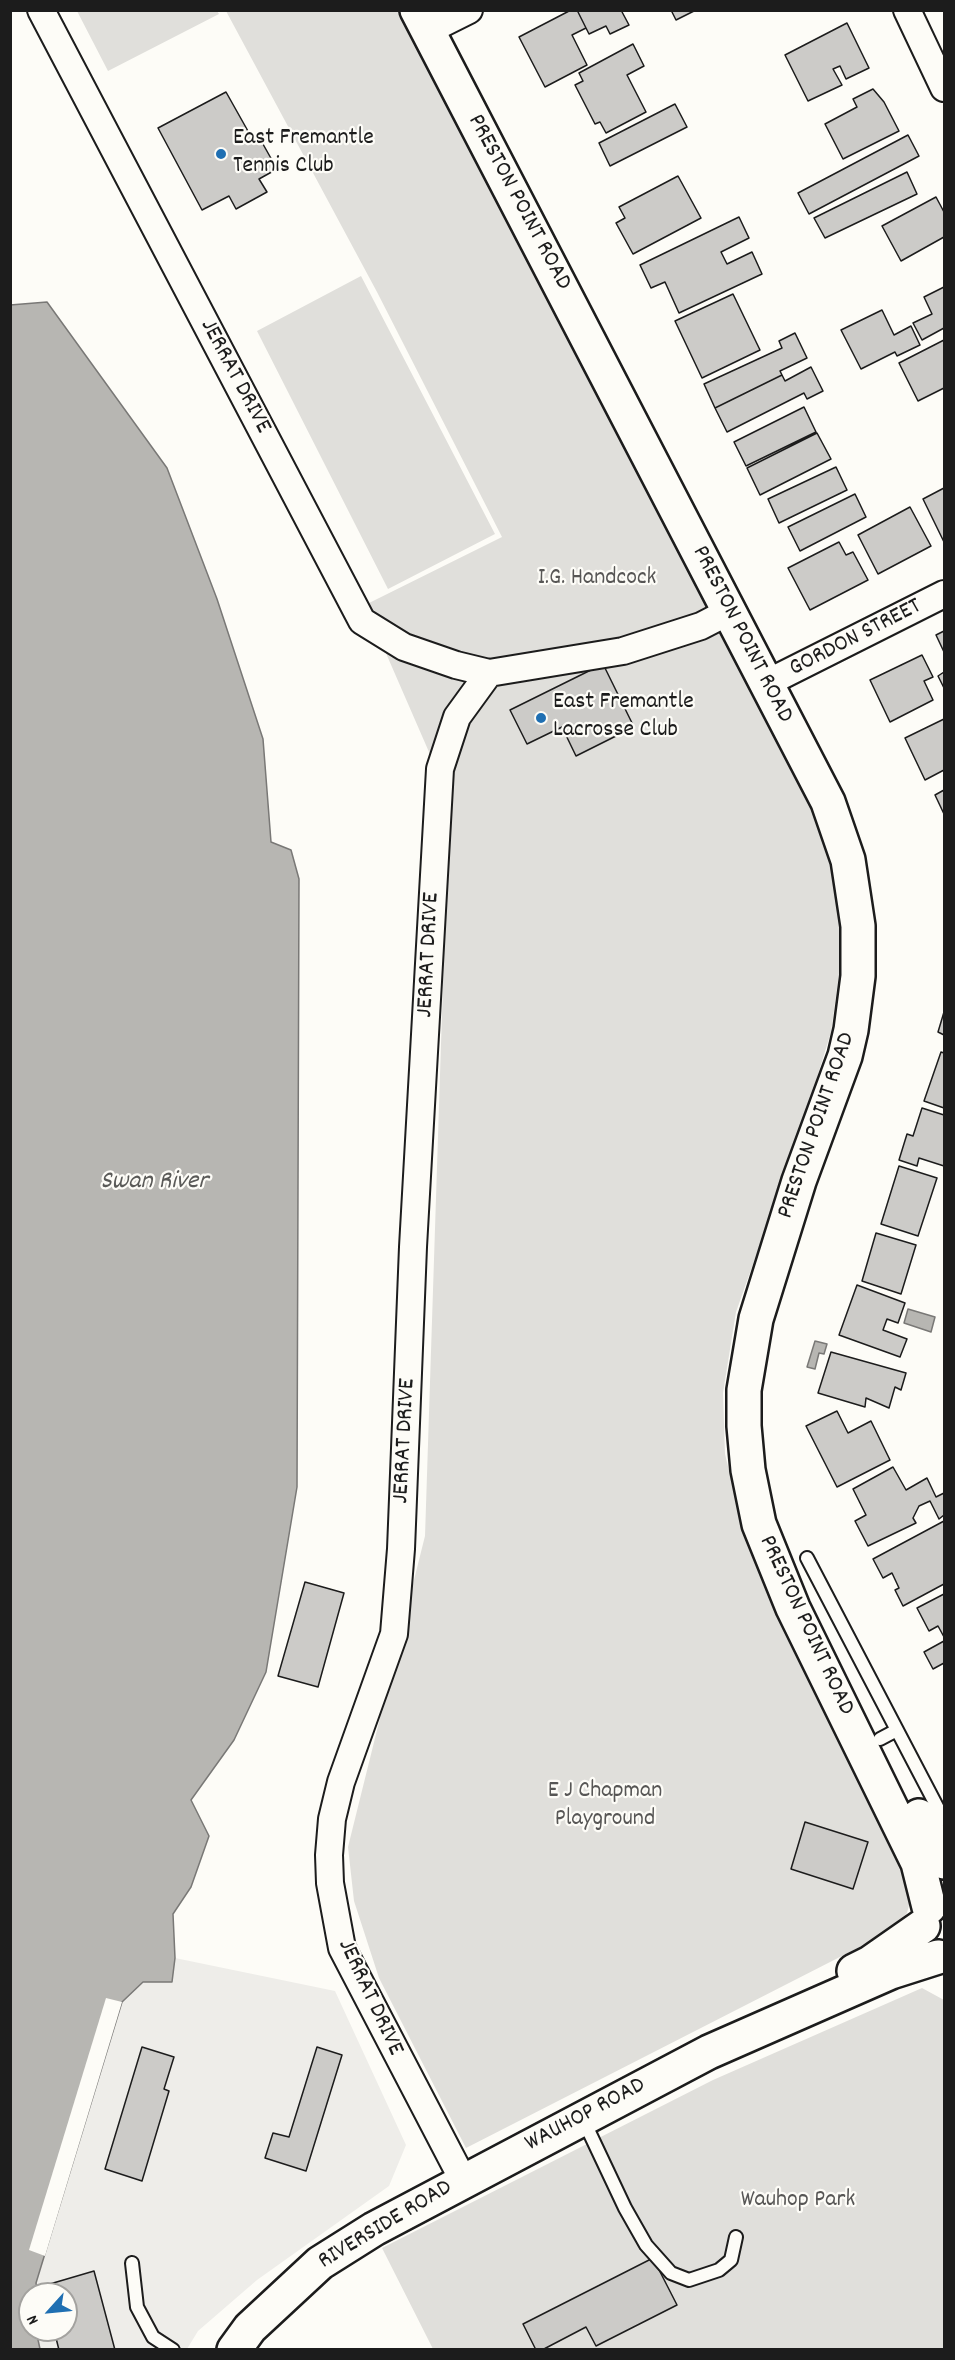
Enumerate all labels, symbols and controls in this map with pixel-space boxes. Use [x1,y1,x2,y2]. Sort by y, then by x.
street label: PRESTON POINT ROAD [460,110,576,296]
place label: East Fremantle Tennis Club [233,126,374,182]
marker: East Fremantle Tennis Club [214,147,228,161]
street label: JERRAT DRIVE [192,315,276,439]
street label: PRESTON POINT ROAD [684,542,798,728]
park label: I.G. Handcock [538,566,656,594]
street label: GORDON STREET [785,593,927,685]
place label: East Fremantle Lacrosse Club [553,690,694,746]
marker: East Fremantle Lacrosse Club [534,711,548,725]
street label: JERRAT DRIVE [412,892,448,1018]
street label: PRESTON POINT ROAD [773,1029,863,1223]
water label: Swan River [100,1167,208,1199]
street label: JERRAT DRIVE [388,1378,424,1504]
street label: PRESTON POINT ROAD [751,1532,859,1720]
park label: E J Chapman Playground [548,1779,662,1835]
street label: JERRAT DRIVE [330,1935,408,2061]
street label: WAUHOP ROAD [521,2072,651,2160]
street label: RIVERSIDE ROAD [314,2175,458,2277]
park label: Wauhop Park [741,2188,855,2216]
north arrow [18,2282,78,2342]
text: N [21,2311,45,2328]

